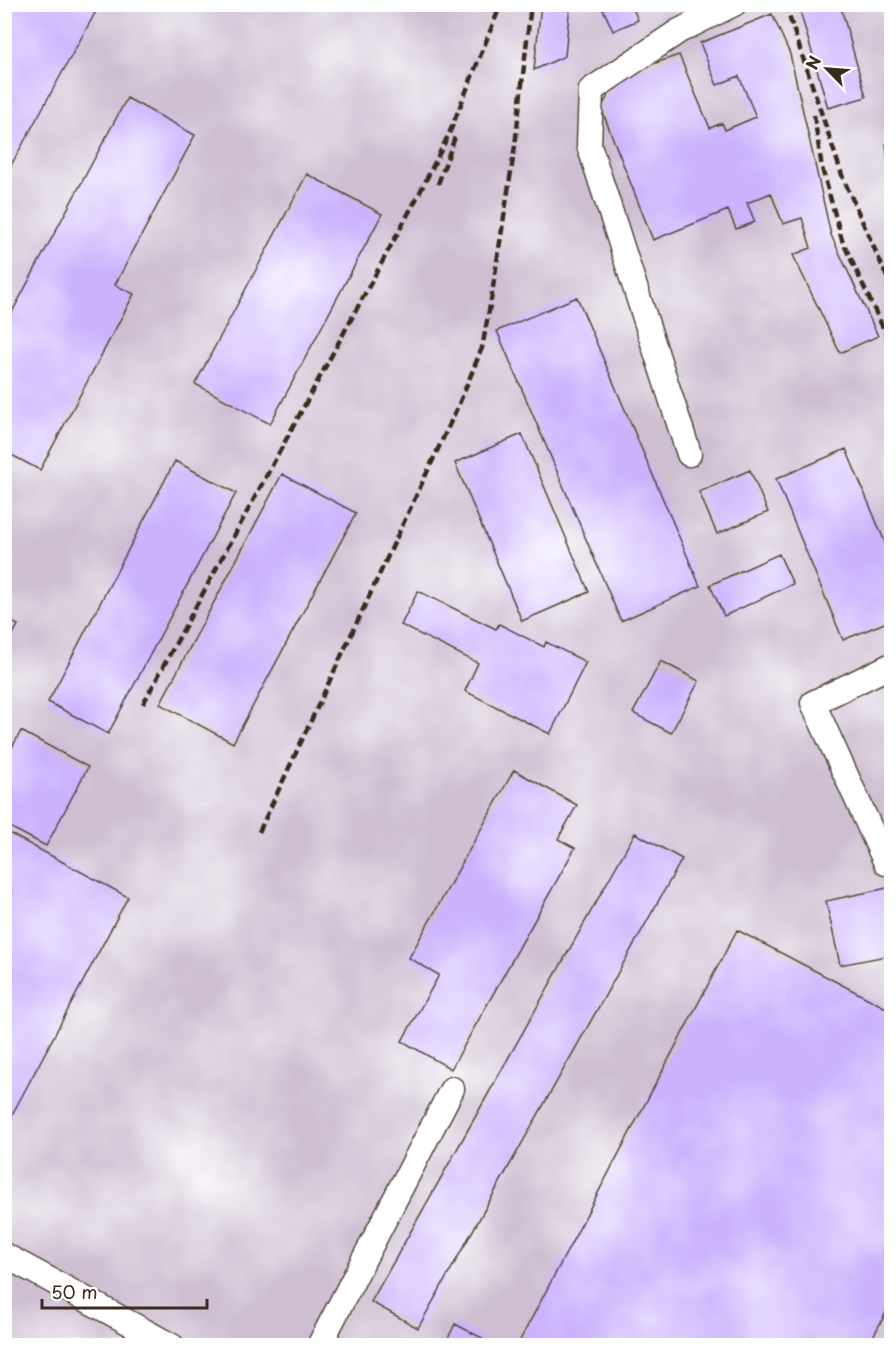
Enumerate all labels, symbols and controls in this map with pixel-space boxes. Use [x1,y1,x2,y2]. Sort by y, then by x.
north arrow [797,39,857,99]
text: N [799,51,826,73]
scale bar [42,1272,207,1310]
text: 50 m [51,1278,98,1305]

